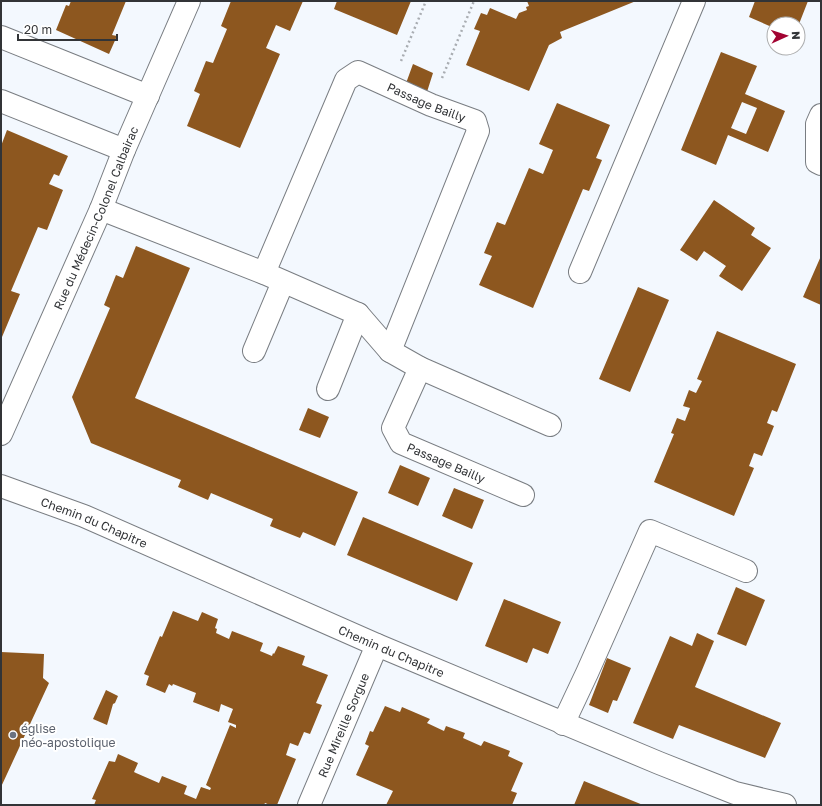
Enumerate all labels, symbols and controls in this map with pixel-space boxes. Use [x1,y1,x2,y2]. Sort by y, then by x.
scale bar [18,16,117,42]
north arrow [766,16,806,56]
text: 20 m [24,22,52,37]
text: N [790,31,803,40]
street label: Passage Bailly [385,79,468,125]
street label: Rue du Médecin-Colonel Calbairac [50,123,141,312]
street label: Passage Bailly [405,439,488,486]
street label: Chemin du Chapitre [39,494,150,551]
street label: Chemin du Chapitre [336,622,447,680]
street label: Rue Mireille Sorgue [314,670,372,779]
place label: église néo-apostolique [21,721,116,750]
marker: église néo-apostolique [8,730,18,740]

